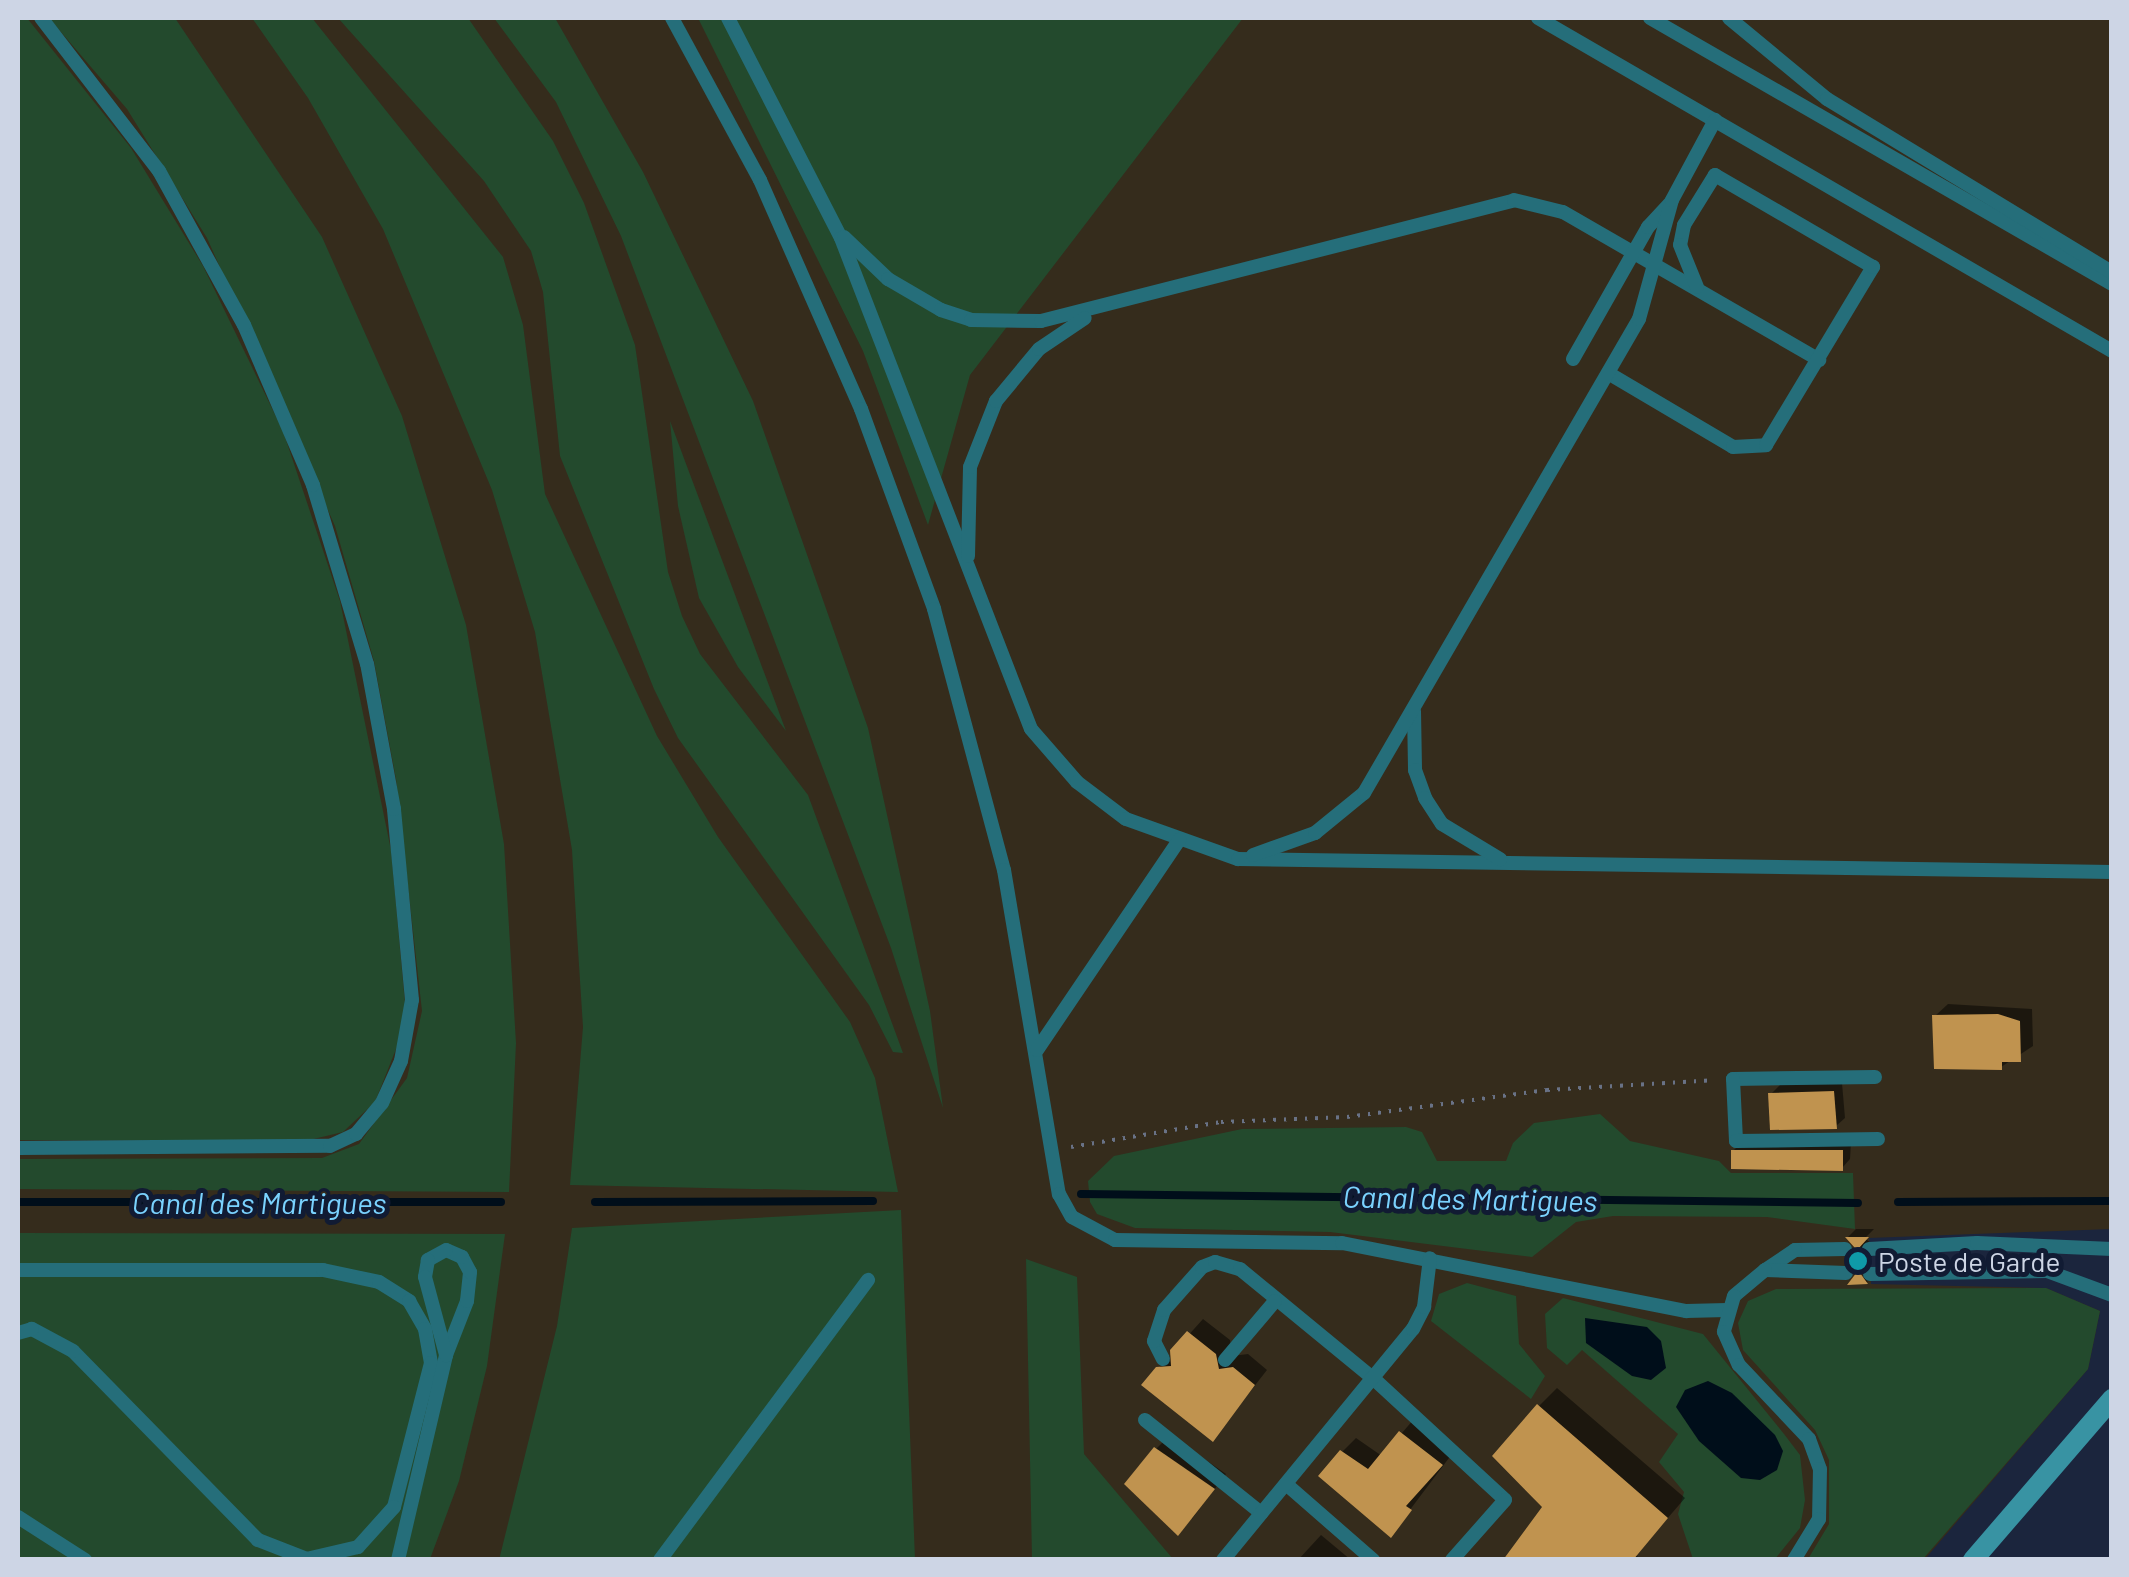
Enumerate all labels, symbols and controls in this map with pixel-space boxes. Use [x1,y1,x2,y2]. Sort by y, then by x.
water label: Canal des Martigues [1343,1178,1597,1218]
water label: Canal des Martigues [132,1184,386,1220]
place label: Poste de Garde [1878,1244,2060,1278]
marker: Poste de Garde [1847,1250,1869,1272]

